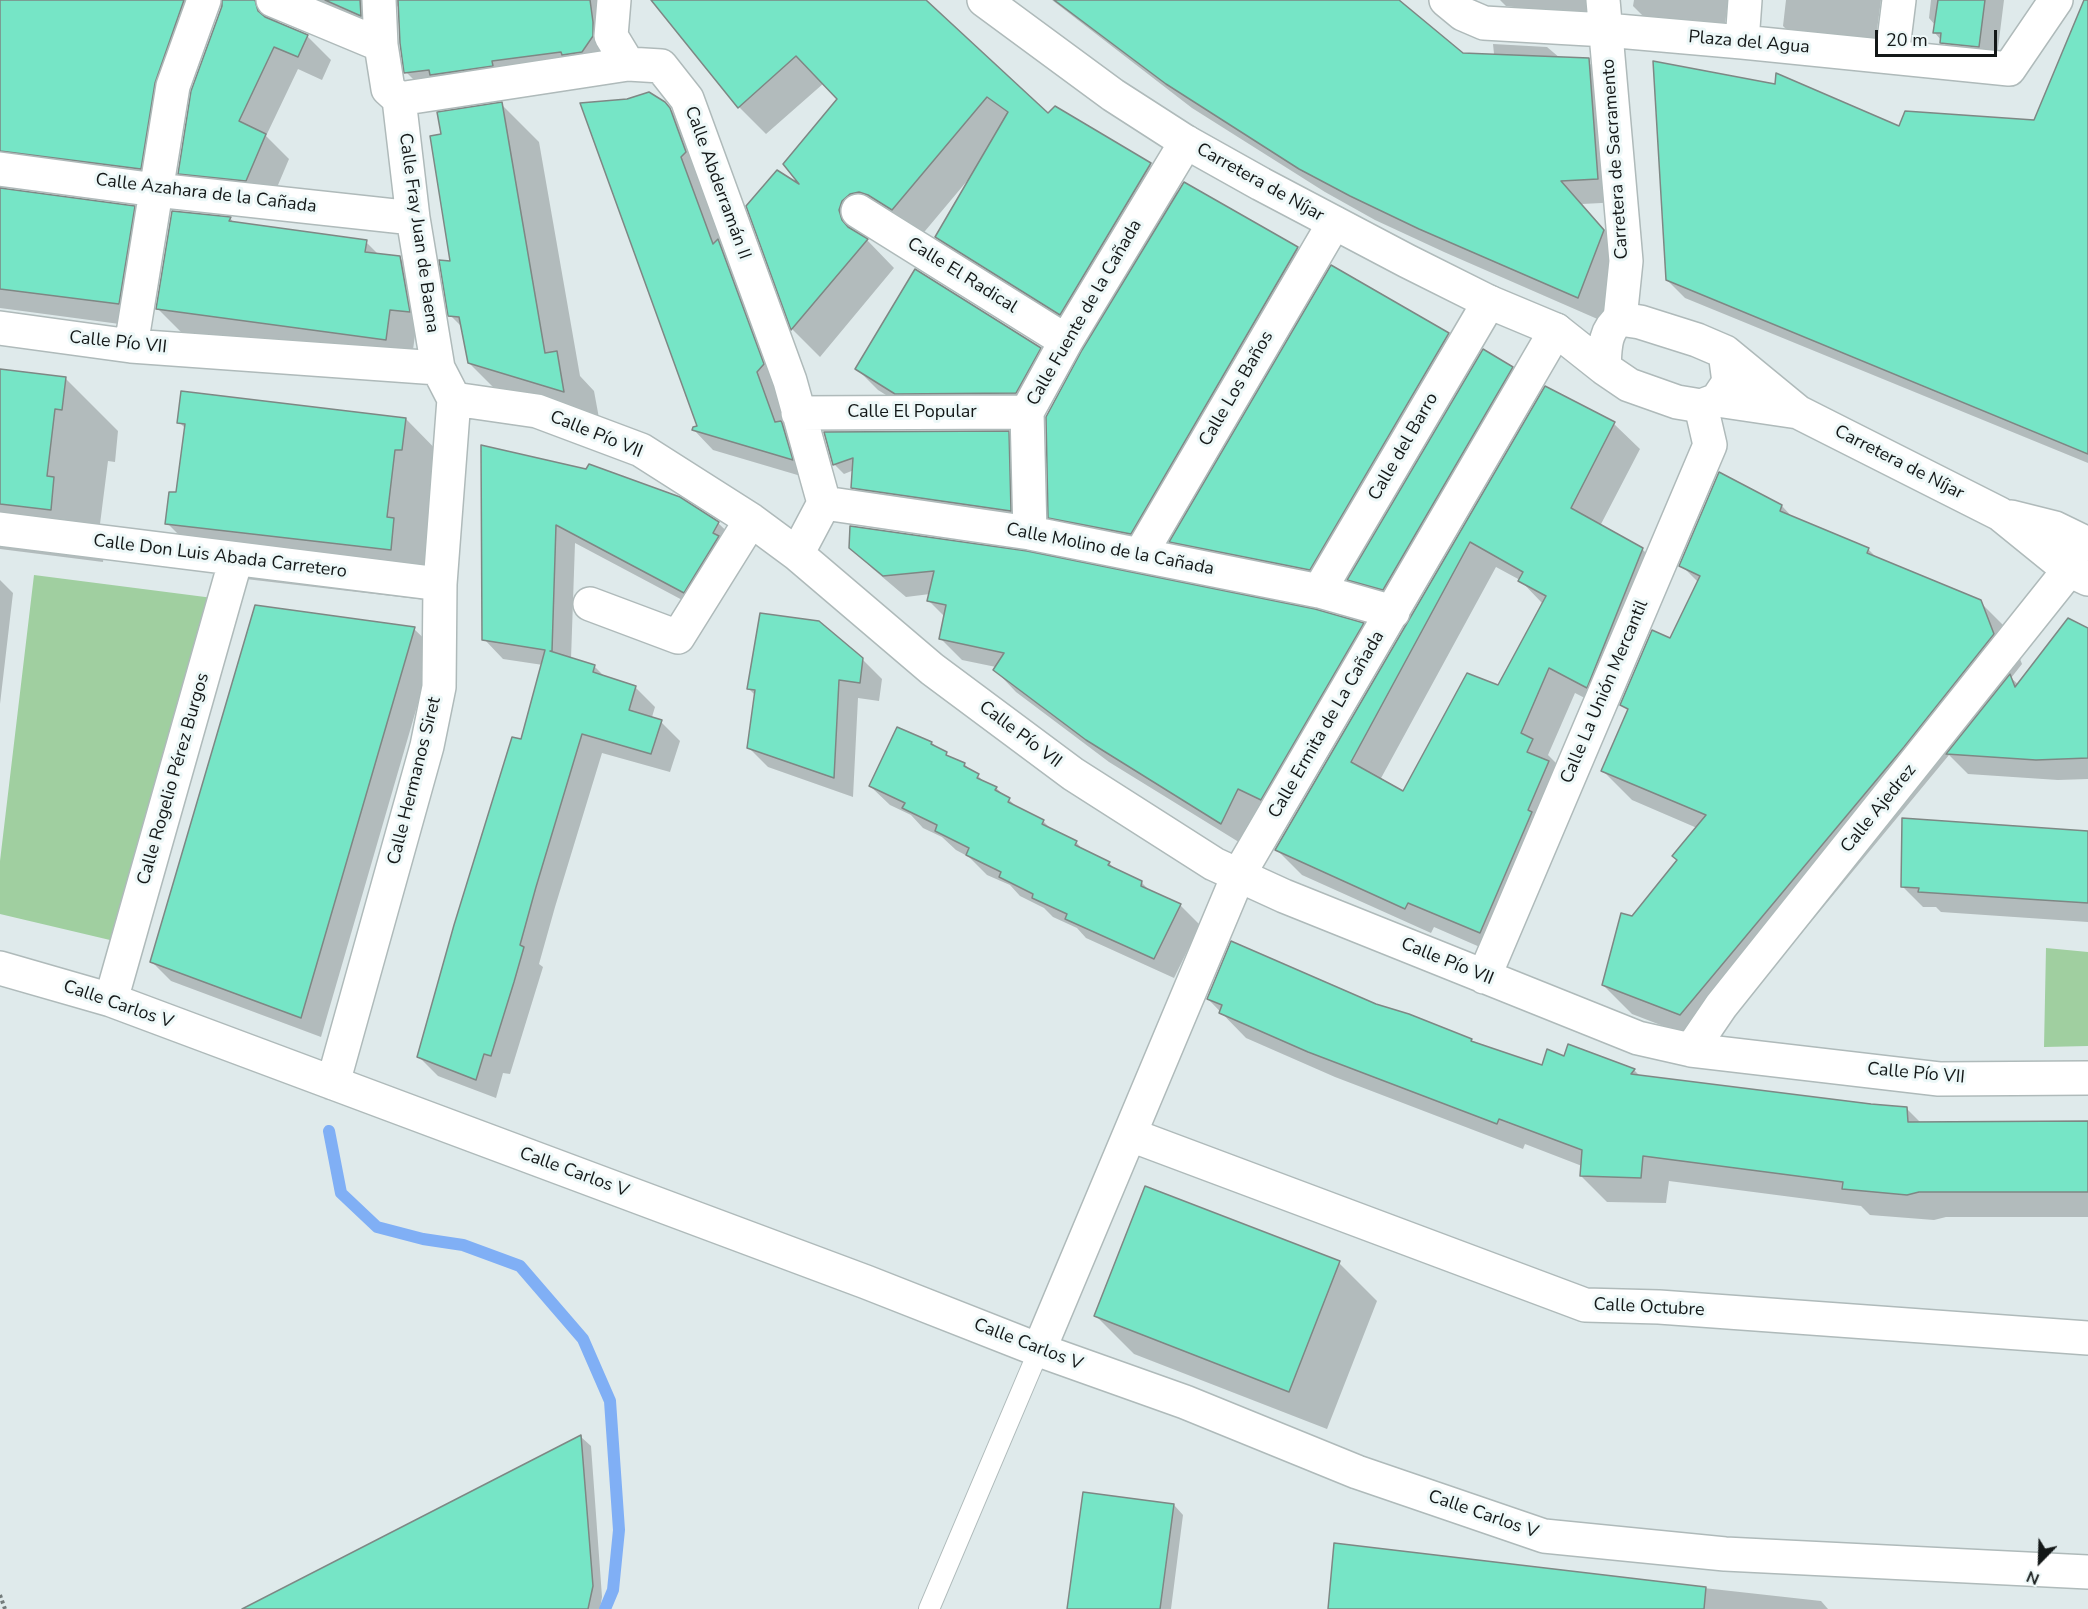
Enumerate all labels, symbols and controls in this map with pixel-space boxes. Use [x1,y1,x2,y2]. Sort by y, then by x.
scale bar [1878,18,2000,56]
street label: Plaza del Agua [1687,27,1811,59]
text: 20 m [1886,28,1928,52]
street label: Carretera de Sacramento [1598,58,1634,260]
street label: Calle Abderramán II [679,104,755,262]
street label: Calle Fray Juan de Baena [393,132,443,334]
street label: Carretera de Níjar [1192,139,1328,227]
street label: Calle Azahara de la Cañada [94,170,318,218]
street label: Calle Fuente de la Cañada [1023,216,1147,410]
street label: Calle El Radical [903,233,1021,319]
street label: Calle Pío VII [68,327,168,359]
street label: Calle Los Baños [1195,327,1279,451]
street label: Calle del Barro [1364,389,1444,505]
street label: Calle El Popular [847,402,977,424]
street label: Calle Pío VII [547,407,645,463]
street label: Carretera de Níjar [1831,421,1967,505]
street label: Calle Molino de la Cañada [1004,519,1216,581]
street label: Calle Don Luis Abada Carretero [92,531,348,583]
street label: Calle La Unión Mercantil [1556,597,1654,787]
street label: Calle Ermita de La Cañada [1264,627,1390,823]
street label: Calle Rogelio Pérez Burgos [133,671,215,887]
street label: Calle Hermanos Siret [384,695,446,867]
street label: Calle Pío VII [974,697,1066,773]
street label: Calle Ajedrez [1837,760,1921,858]
street label: Calle Pío VII [1398,934,1496,990]
street label: Calle Carlos V [60,976,176,1034]
street label: Calle Pío VII [1866,1059,1966,1089]
street label: Calle Carlos V [516,1143,632,1203]
street label: Calle Octubre [1593,1294,1705,1322]
street label: Calle Carlos V [971,1314,1085,1376]
street label: Calle Carlos V [1425,1486,1541,1544]
north arrow [2010,1531,2070,1591]
text: N [2023,1565,2043,1590]

